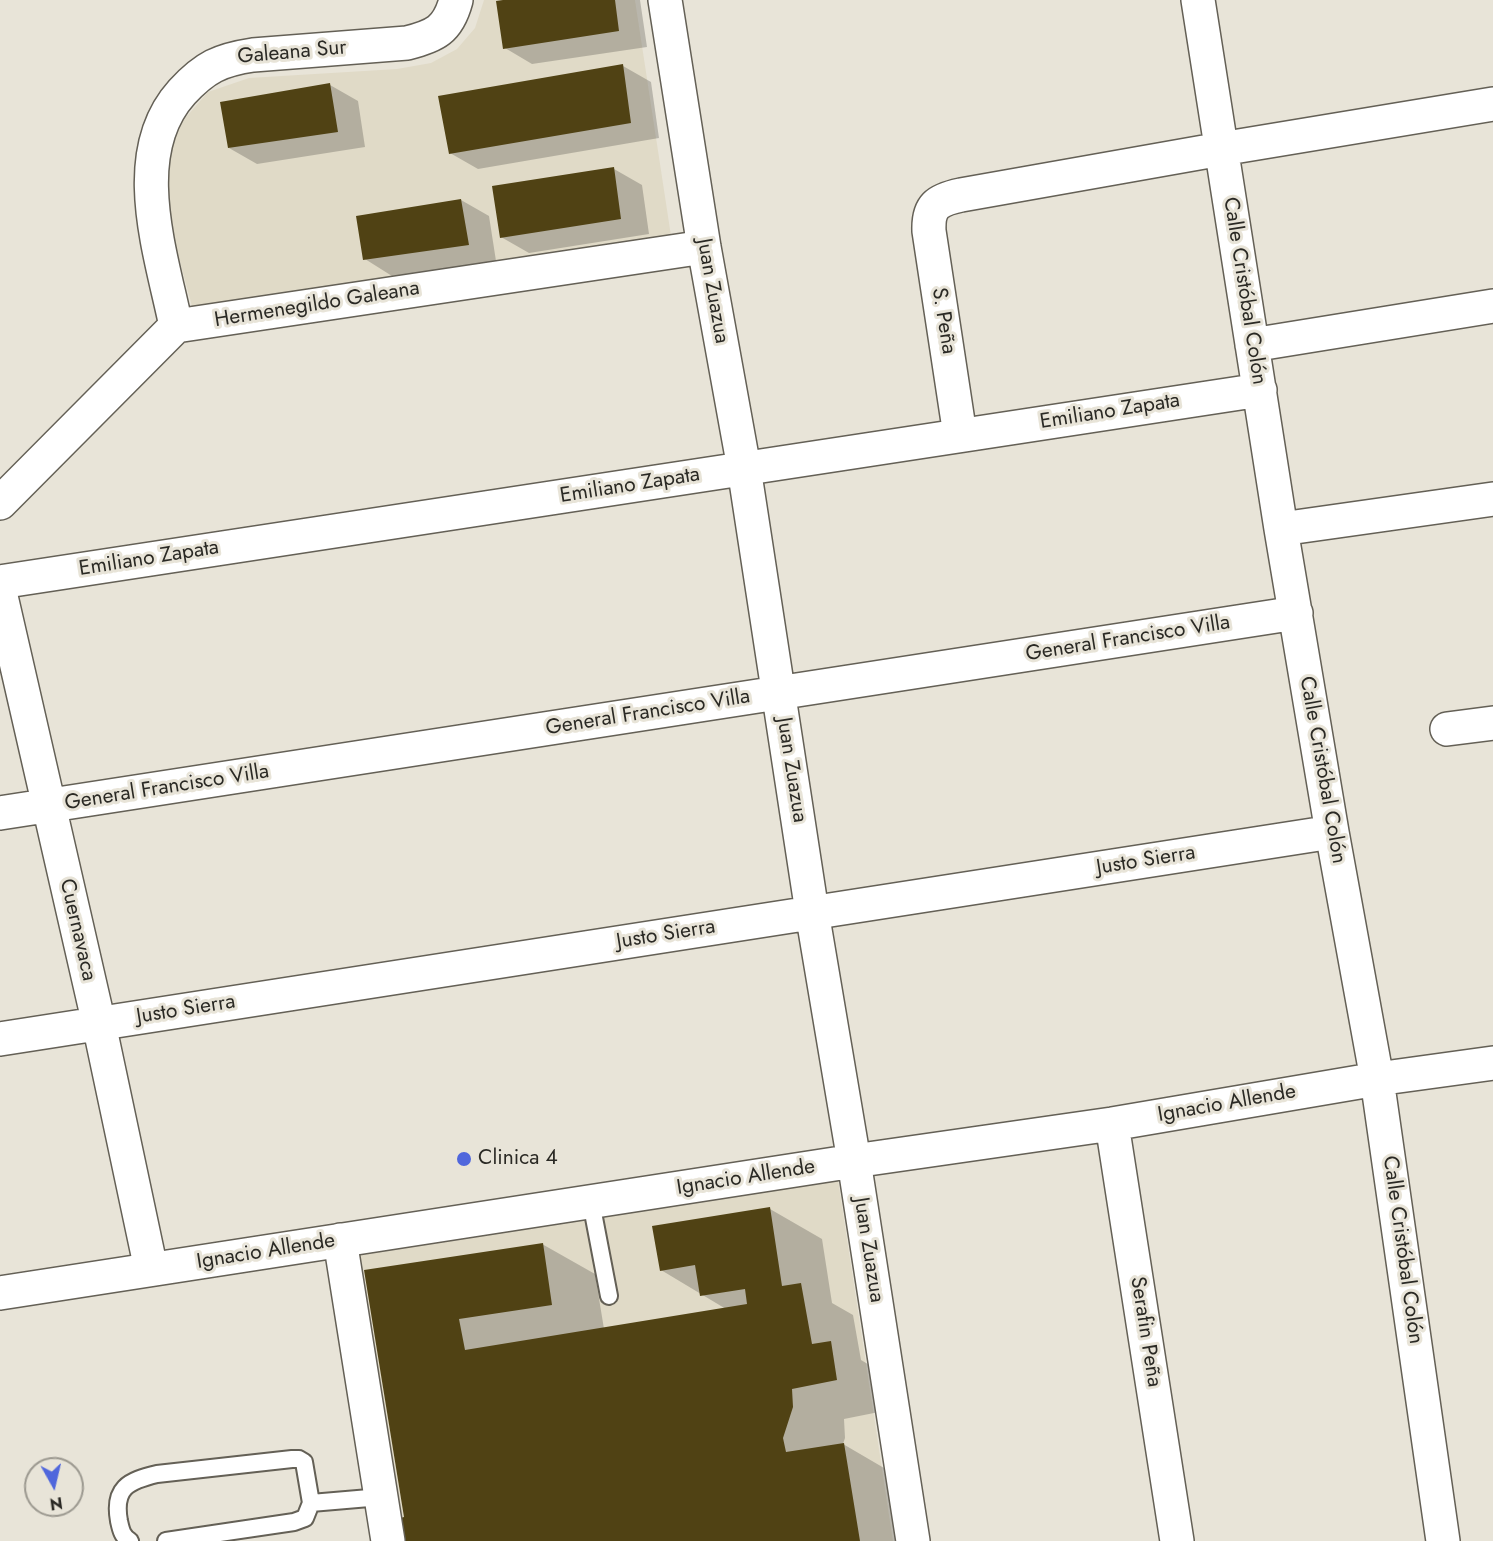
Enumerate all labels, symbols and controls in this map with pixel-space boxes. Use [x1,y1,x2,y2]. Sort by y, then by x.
street label: Galeana Sur [236,36,348,70]
street label: Calle Cristóbal Colón [1217,195,1271,387]
street label: Juan Zuazua [690,237,734,345]
street label: Hermenegildo Galeana [213,276,421,334]
street label: S. Peña [925,286,961,356]
street label: Emiliano Zapata [1038,389,1182,435]
street label: Emiliano Zapata [558,463,702,509]
street label: Emiliano Zapata [77,536,221,582]
street label: General Francisco Villa [1024,610,1232,668]
street label: Calle Cristóbal Colón [1293,674,1351,866]
street label: General Francisco Villa [544,684,752,742]
street label: Juan Zuazua [770,716,812,824]
street label: General Francisco Villa [63,759,271,817]
street label: Justo Sierra [1095,841,1197,881]
street label: Cuernavaca [53,877,101,983]
street label: Justo Sierra [615,915,717,955]
street label: Justo Sierra [135,990,237,1030]
street label: Ignacio Allende [1156,1079,1298,1129]
place label: Clinica 4 [478,1146,558,1172]
marker: Clinica 4 [455,1150,473,1168]
street label: Calle Cristóbal Colón [1376,1154,1428,1346]
street label: Ignacio Allende [675,1155,817,1201]
street label: Juan Zuazua [847,1196,889,1304]
street label: Ignacio Allende [195,1229,337,1275]
street label: Serafin Peña [1124,1275,1166,1389]
north arrow [24,1457,84,1517]
text: N [48,1491,64,1516]

